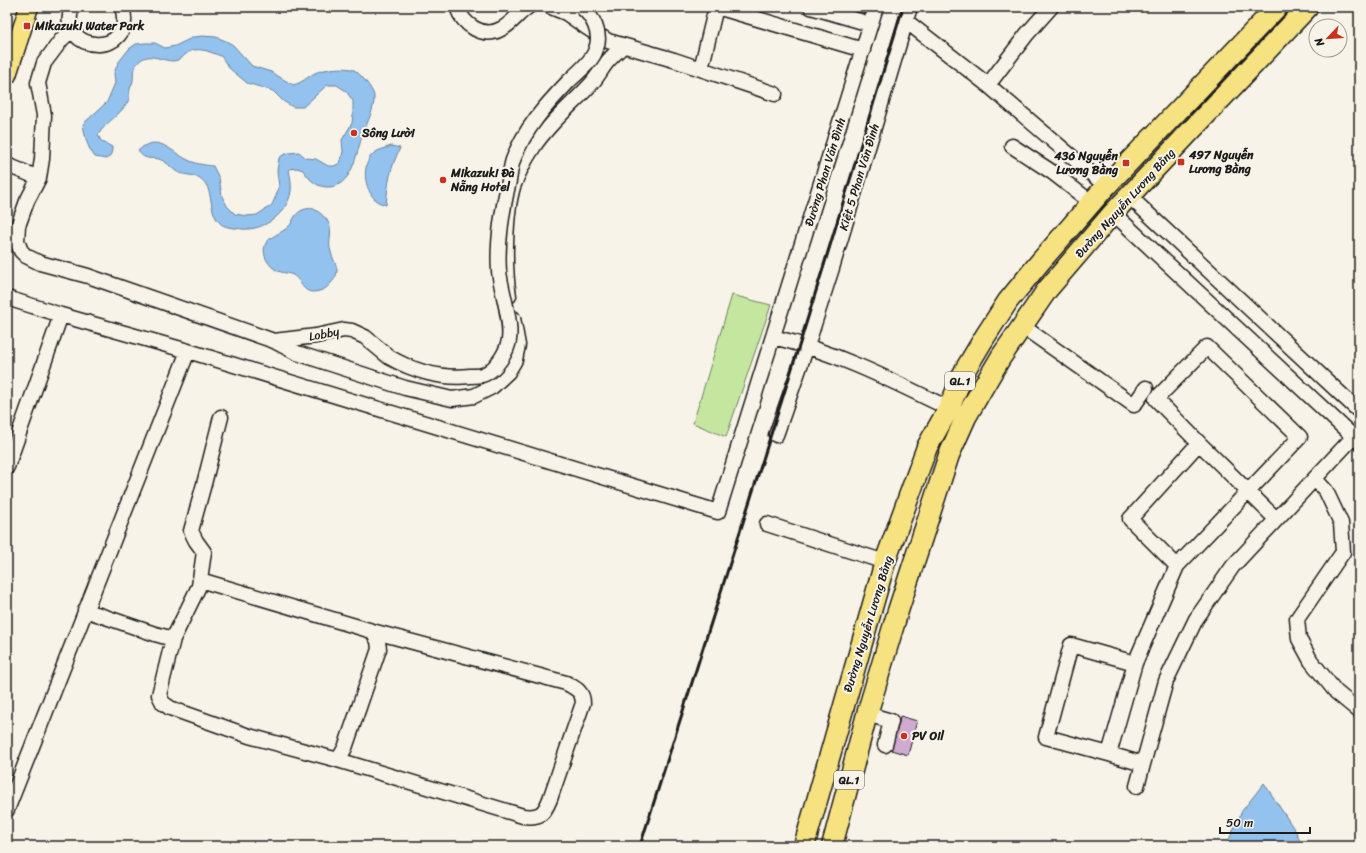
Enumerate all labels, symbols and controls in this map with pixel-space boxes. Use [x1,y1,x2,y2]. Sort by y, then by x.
place label: Mikazuki Water Park [34,15,145,37]
north arrow [1308,18,1348,58]
marker: Mikazuki Water Park [22,21,32,31]
text: N [1309,34,1330,50]
street label: Đường Phan Văn Đình [798,115,852,229]
street label: Kiệt 5 Phan Văn Đình [832,121,886,233]
place label: Sông Lười [361,122,415,144]
marker: Sông Lười [349,128,359,138]
street label: Đường Nguyễn Lương Bằng [1069,143,1181,263]
place label: 497 Nguyễn Lương Bằng [1188,144,1254,180]
place label: 436 Nguyễn Lương Bằng [1053,145,1119,181]
marker: 497 Nguyễn Lương Bằng [1176,157,1186,167]
marker: 436 Nguyễn Lương Bằng [1121,158,1131,168]
place label: Mikazuki Đà Nẵng Hotel [450,162,515,198]
marker: Mikazuki Đà Nẵng Hotel [438,175,448,185]
street label: Lobby [307,320,342,348]
road number: QL.1 [945,372,975,390]
street label: Đường Nguyễn Lương Bằng [837,553,899,695]
place label: PV Oil [912,725,945,747]
marker: PV Oil [899,731,909,741]
road number: QL.1 [834,771,864,789]
scale bar [1220,809,1310,835]
text: 50 m [1226,812,1253,834]

